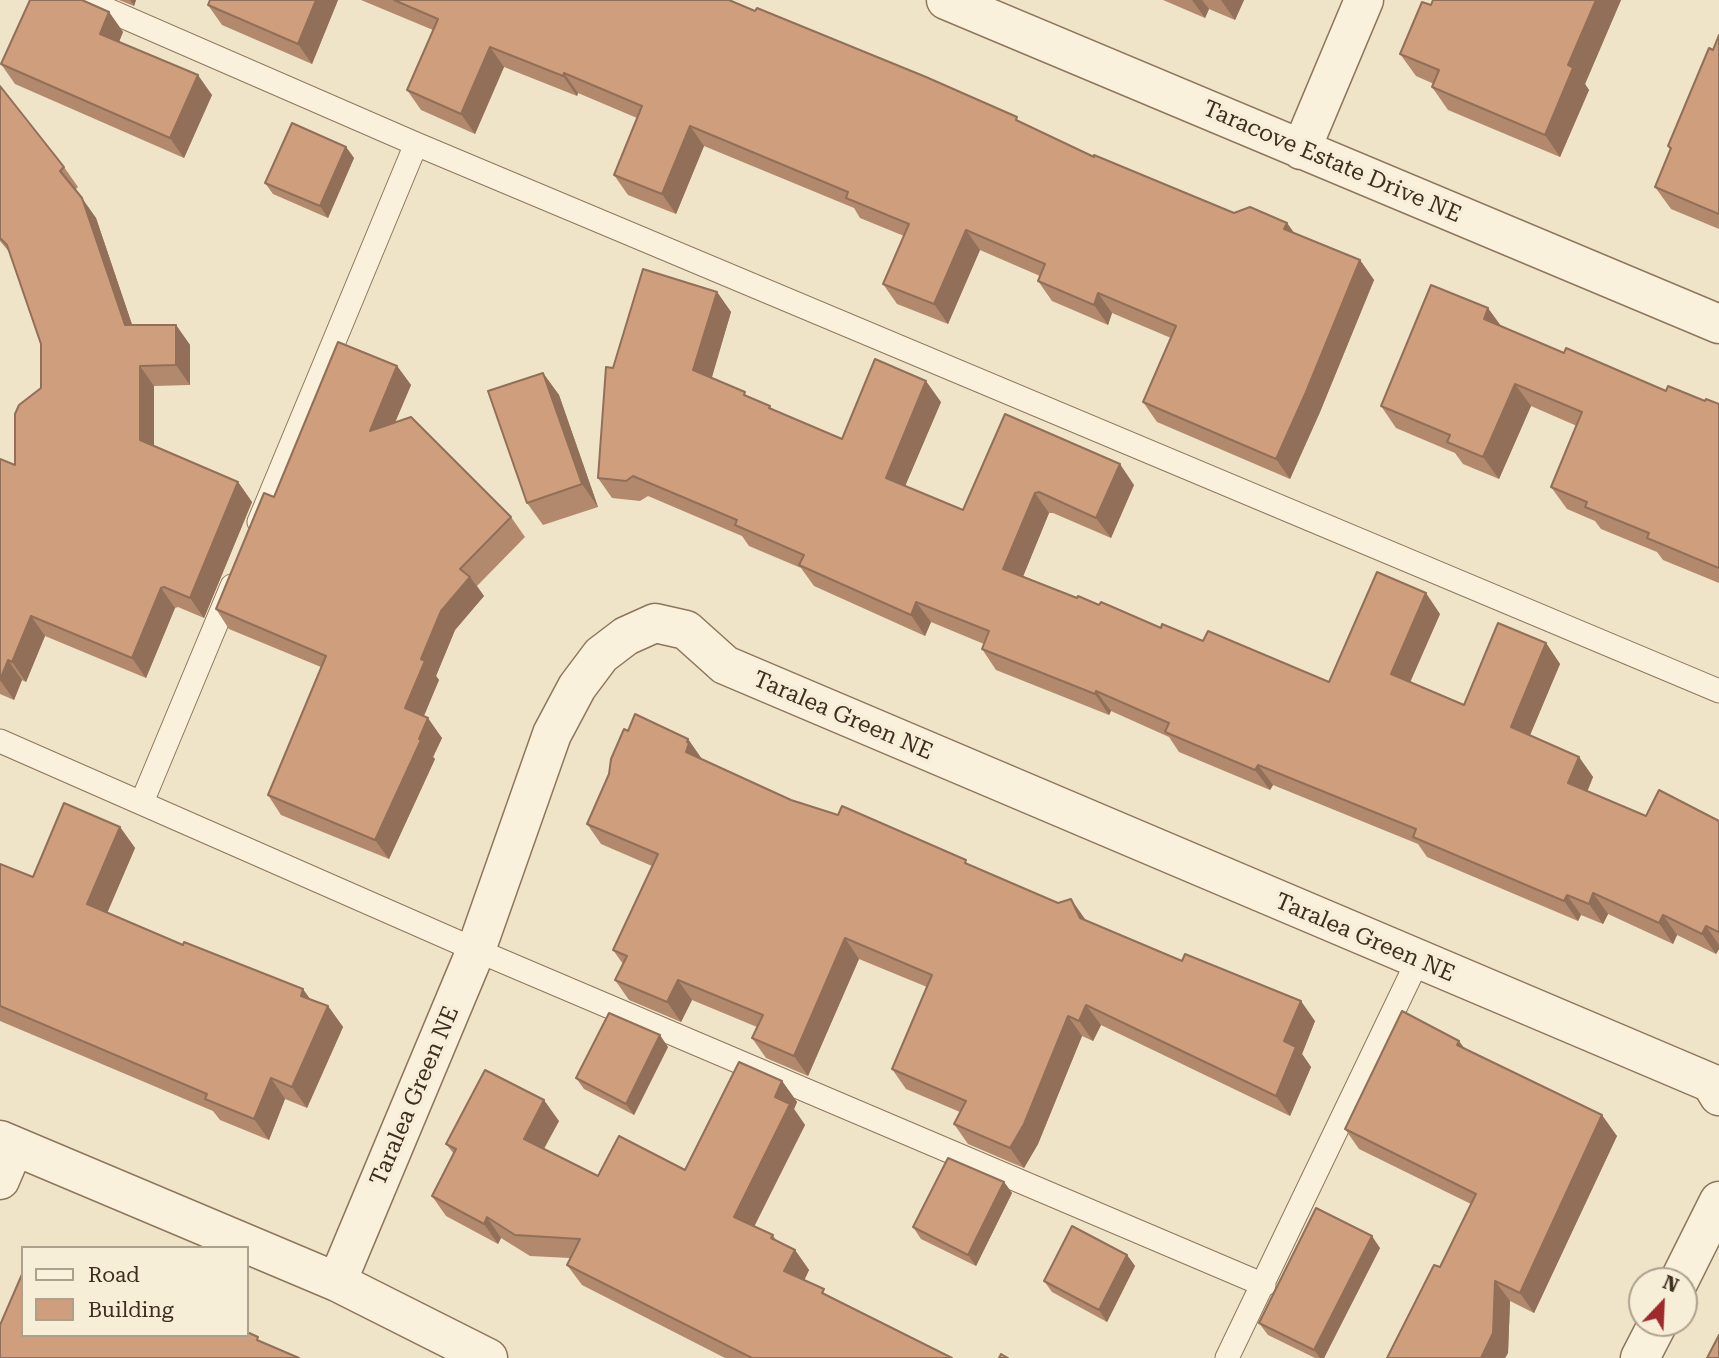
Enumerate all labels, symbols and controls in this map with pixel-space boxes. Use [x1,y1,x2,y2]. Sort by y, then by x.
street label: Taracove Estate Drive NE [1199,95,1465,229]
street label: Taralea Green NE [749,666,937,766]
street label: Taralea Green NE [1271,888,1459,988]
street label: Taralea Green NE [365,1002,465,1190]
legend [21,1246,248,1337]
text: Road [88,1263,140,1287]
north arrow [1628,1267,1698,1337]
text: N [1659,1271,1682,1297]
text: Building [88,1298,174,1322]

